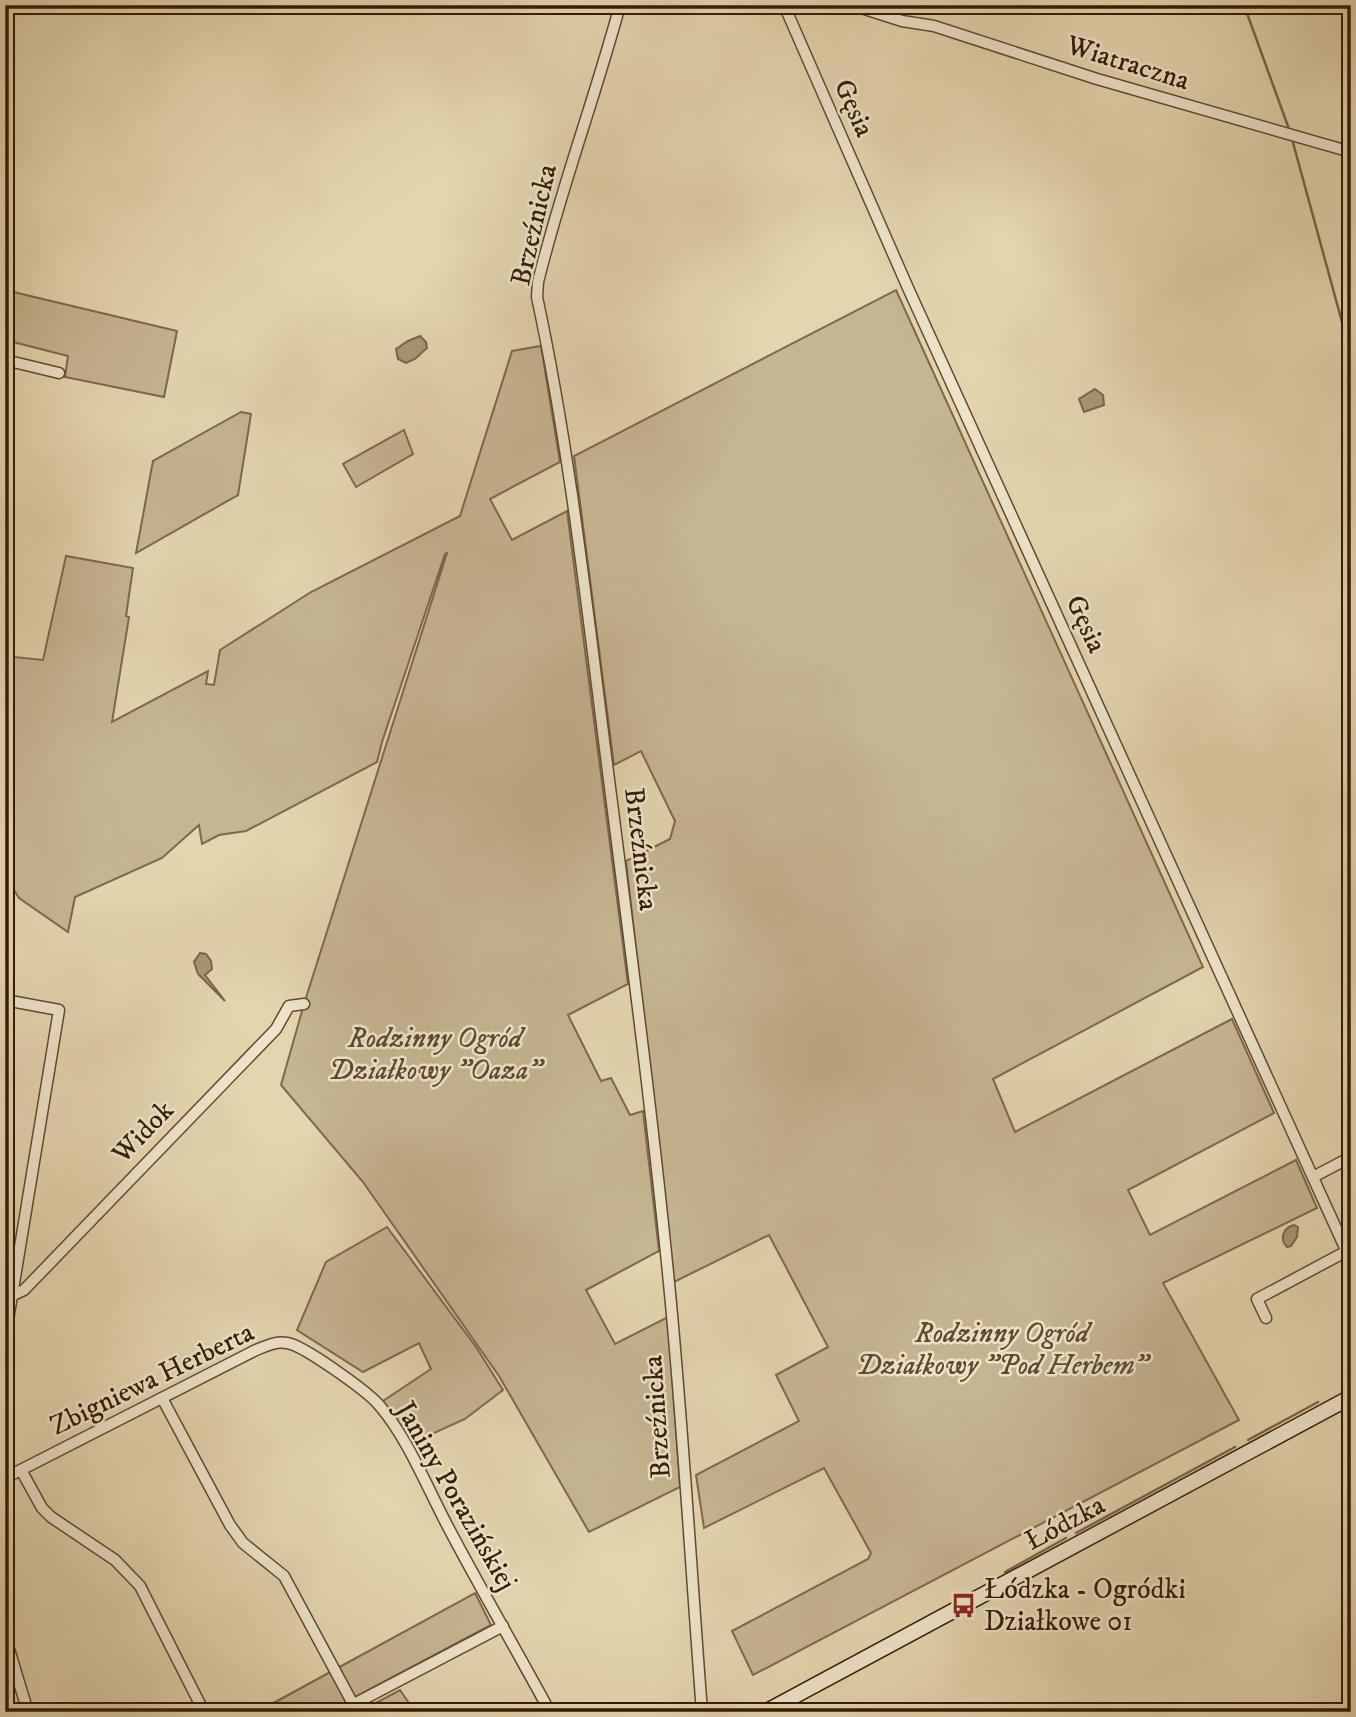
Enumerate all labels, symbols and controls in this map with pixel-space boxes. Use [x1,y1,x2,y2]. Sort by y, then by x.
street label: Wiatraczna [1061,27,1194,98]
street label: Gęsia [826,74,882,142]
street label: Brzeźnicka [503,161,565,289]
street label: Gęsia [1058,590,1115,659]
street label: Brzeźnicka [616,786,666,913]
park label: Rodzinny Ogród Działkowy "Oaza" [329,1021,546,1088]
street label: Widok [104,1093,181,1172]
street label: Zbigniewa Herberta [44,1315,260,1443]
park label: Rodzinny Ogród Działkowy "Pod Herbem" [856,1316,1152,1383]
street label: Brzeźnicka [635,1354,679,1480]
street label: Janiny Porazińskiej [386,1393,524,1597]
street label: Łódzka [1019,1487,1111,1559]
place label: Łódzka - Ogródki Działkowe 01 [984,1572,1186,1639]
bus stop icon: Łódzka - Ogródki Działkowe 01 [950,1591,978,1619]

